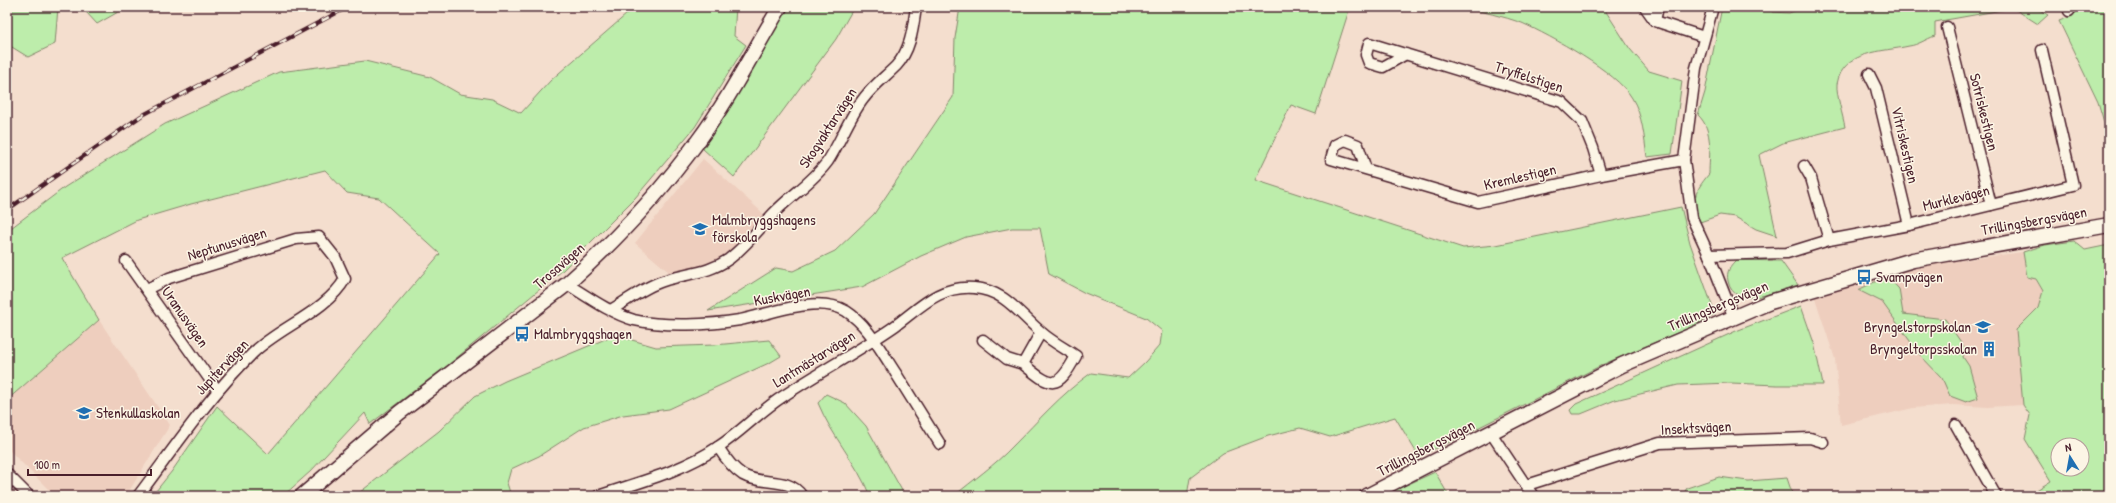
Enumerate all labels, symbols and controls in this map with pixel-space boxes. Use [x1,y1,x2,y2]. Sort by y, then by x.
street label: Tryffelstigen [1492,56,1566,98]
street label: Sotriskestigen [1965,71,2004,153]
street label: Skogvaktarvägen [794,83,862,172]
street label: Vitriskestigen [1887,105,1925,185]
street label: Kremlestigen [1482,158,1558,195]
street label: Murklevägen [1920,179,1992,216]
street label: Trillingsbergsvägen [1979,201,2089,240]
place label: Malmbryggshagens förskola [712,209,816,247]
school or university icon: Malmbryggshagens förskola [691,220,709,238]
street label: Neptunusvägen [185,222,269,265]
street label: Trosavägen [528,237,589,294]
place label: Svampvägen [1876,266,1943,287]
bus stop icon: Svampvägen [1855,268,1873,286]
street label: Trillingsbergsvägen [1664,275,1771,336]
street label: Kuskvägen [752,280,812,311]
street label: Uranusvägen [157,282,214,351]
place label: Bryngelstorpskolan [1864,316,1971,337]
school or university icon: Bryngelstorpskolan [1974,318,1992,336]
place label: Malmbryggshagen [534,323,632,344]
bus stop icon: Malmbryggshagen [513,325,531,343]
street label: Lantmästarvägen [769,325,859,392]
street label: Jupitervägen [190,334,253,399]
place label: Bryngeltorpsskolan [1870,338,1977,359]
building icon: Bryngeltorpsskolan [1980,340,1998,358]
place label: Stenkullaskolan [96,402,180,423]
school or university icon: Stenkullaskolan [75,404,93,422]
street label: Trillingsbergsvägen [1373,414,1478,481]
street label: Insektsvägen [1660,415,1732,440]
north arrow [2050,437,2090,477]
text: N [2064,440,2072,455]
scale bar [28,451,151,477]
text: 100 m [34,456,60,473]

